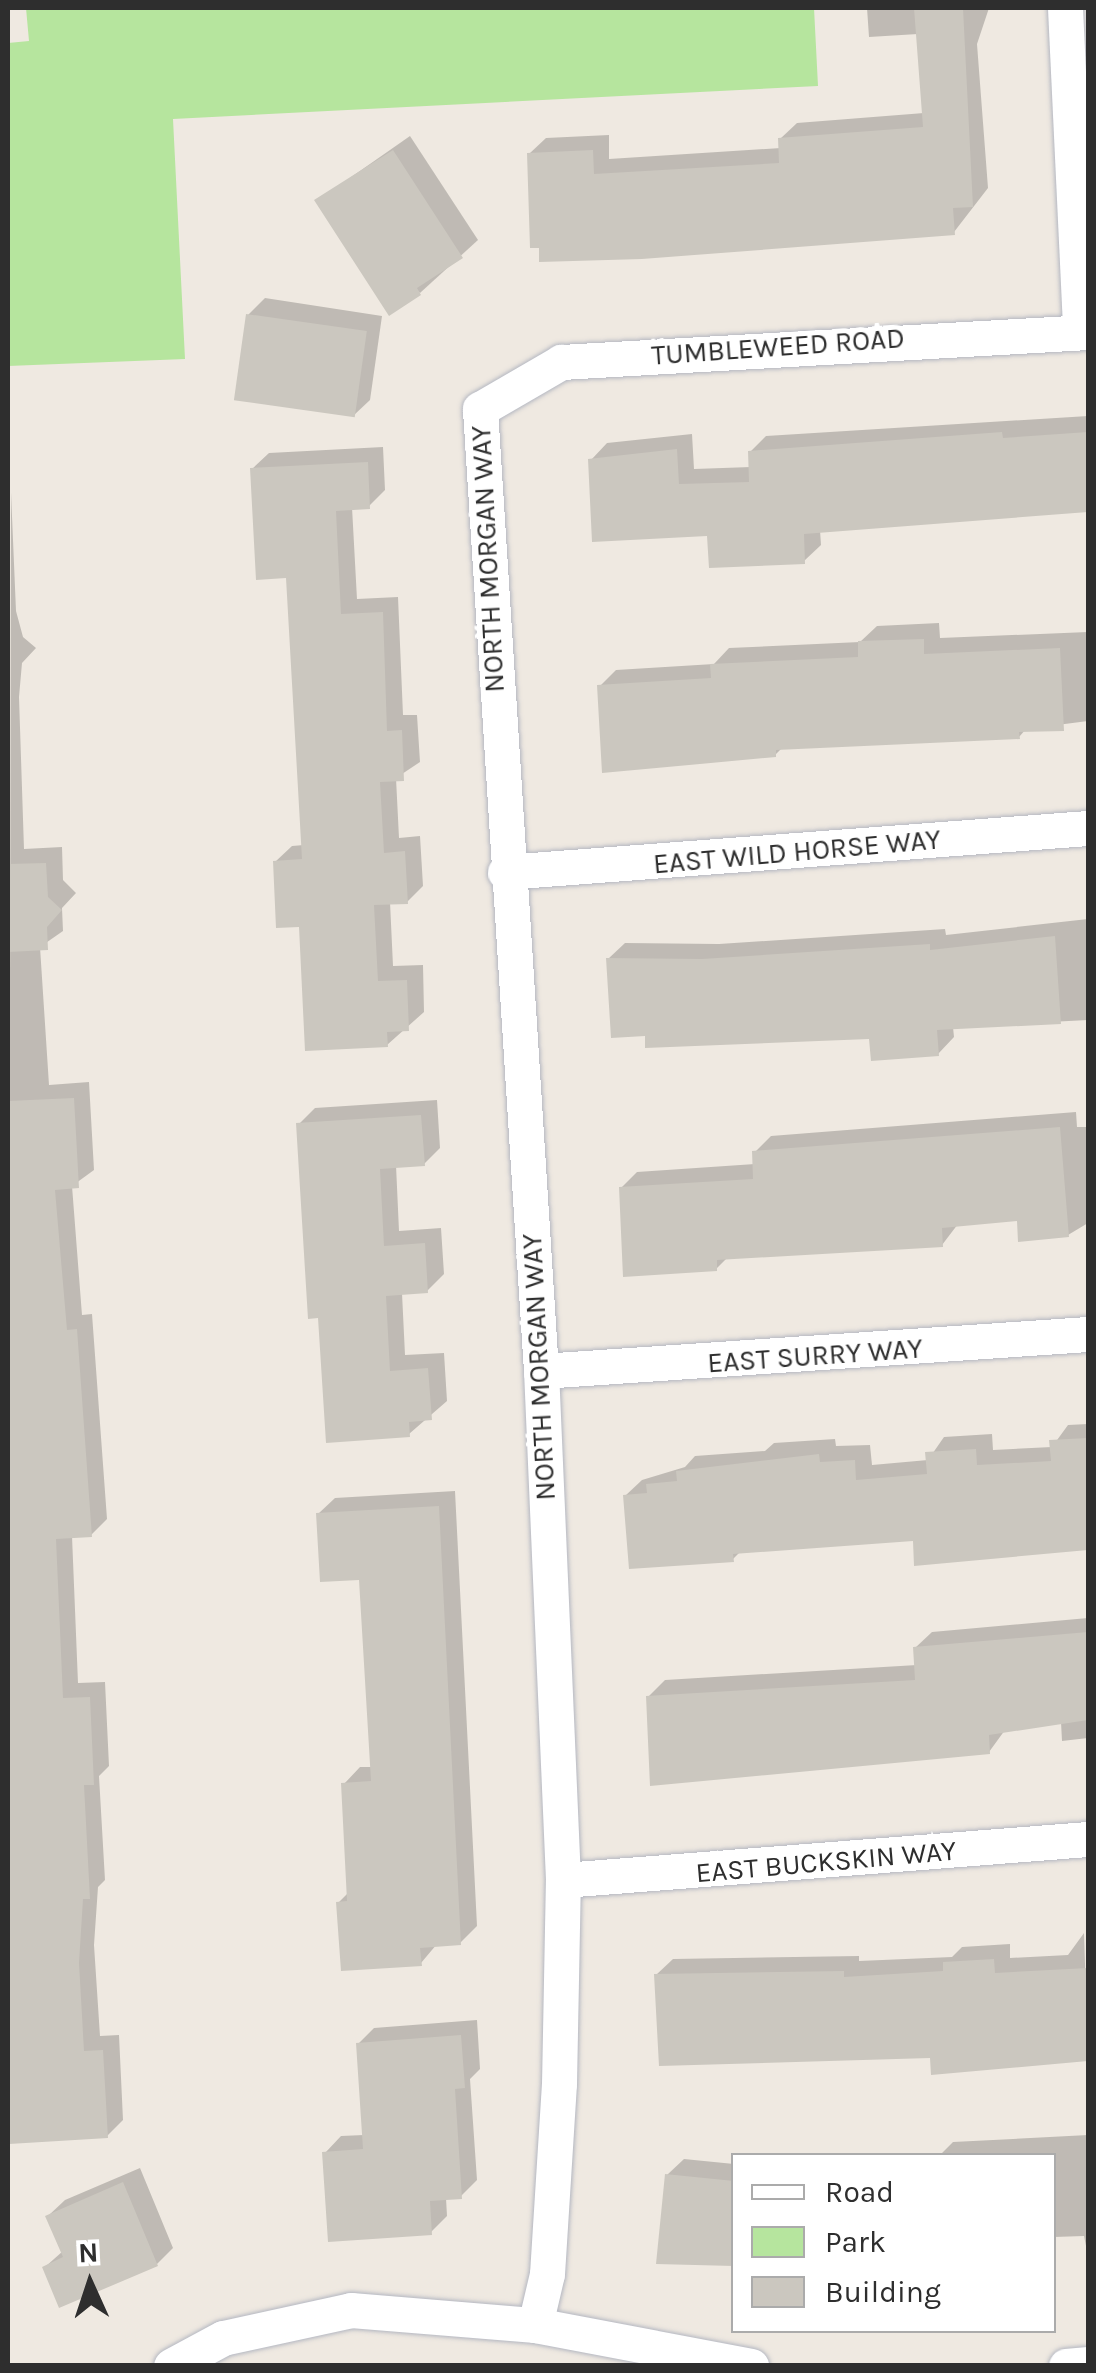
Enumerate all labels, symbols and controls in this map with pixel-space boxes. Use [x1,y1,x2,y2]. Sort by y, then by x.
street label: TUMBLEWEED ROAD [650,321,906,373]
street label: NORTH MORGAN WAY [464,425,512,693]
street label: EAST WILD HORSE WAY [652,823,942,881]
street label: NORTH MORGAN WAY [515,1233,563,1501]
street label: EAST SURRY WAY [706,1332,924,1380]
street label: EAST BUCKSKIN WAY [694,1834,958,1890]
legend [731,2153,1056,2333]
text: Road [825,2174,894,2210]
text: Park [825,2224,886,2260]
north arrow [40,2233,140,2333]
text: N [78,2236,99,2270]
text: Building [825,2274,941,2310]

